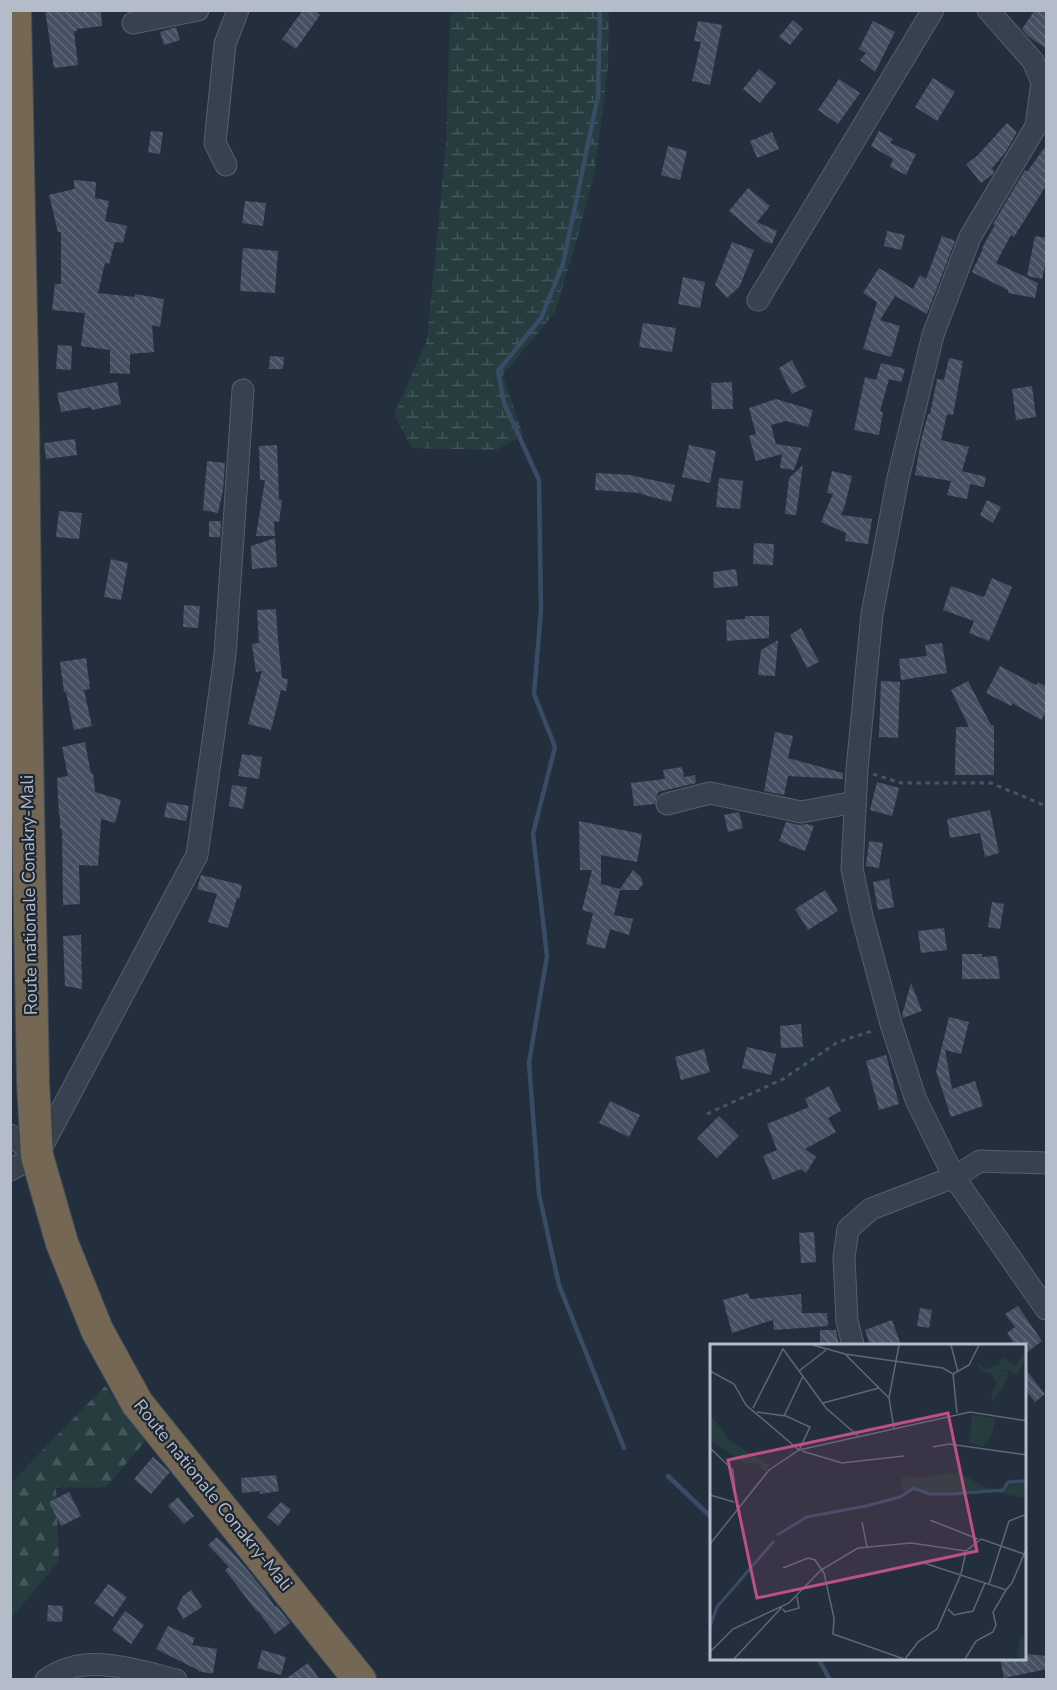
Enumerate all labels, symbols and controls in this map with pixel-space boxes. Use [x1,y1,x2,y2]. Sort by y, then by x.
street label: Route nationale Conakry-Mali [15,775,43,1015]
inset map [710,1344,1027,1660]
street label: Route nationale Conakry-Mali [128,1394,298,1596]

